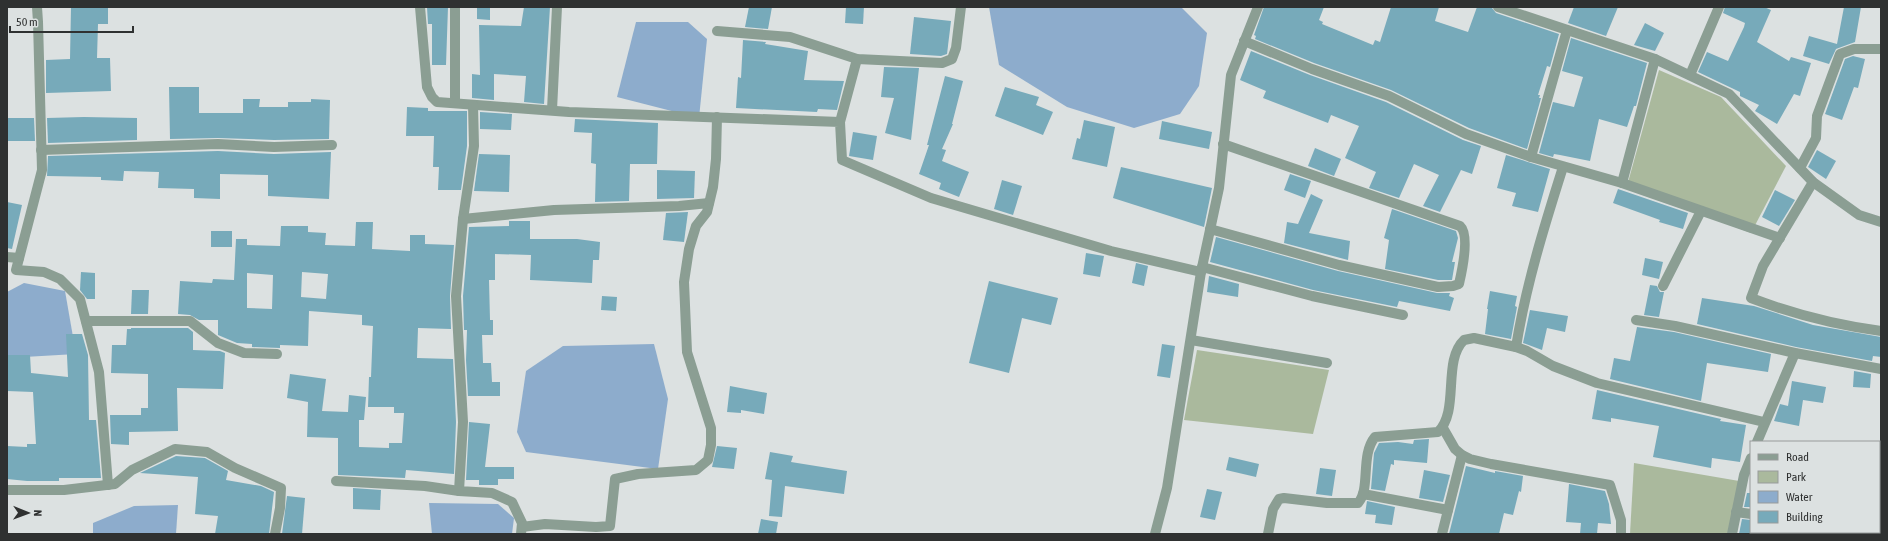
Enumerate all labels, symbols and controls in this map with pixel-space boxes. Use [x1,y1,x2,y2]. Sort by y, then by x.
scale bar [10,8,133,34]
text: 50 m [16,15,38,29]
legend [1750,441,1880,533]
text: Road [1786,450,1809,464]
text: Park [1786,470,1807,484]
text: Water [1786,490,1813,504]
north arrow [8,493,48,533]
text: N [32,510,44,517]
text: Building [1786,510,1824,524]

